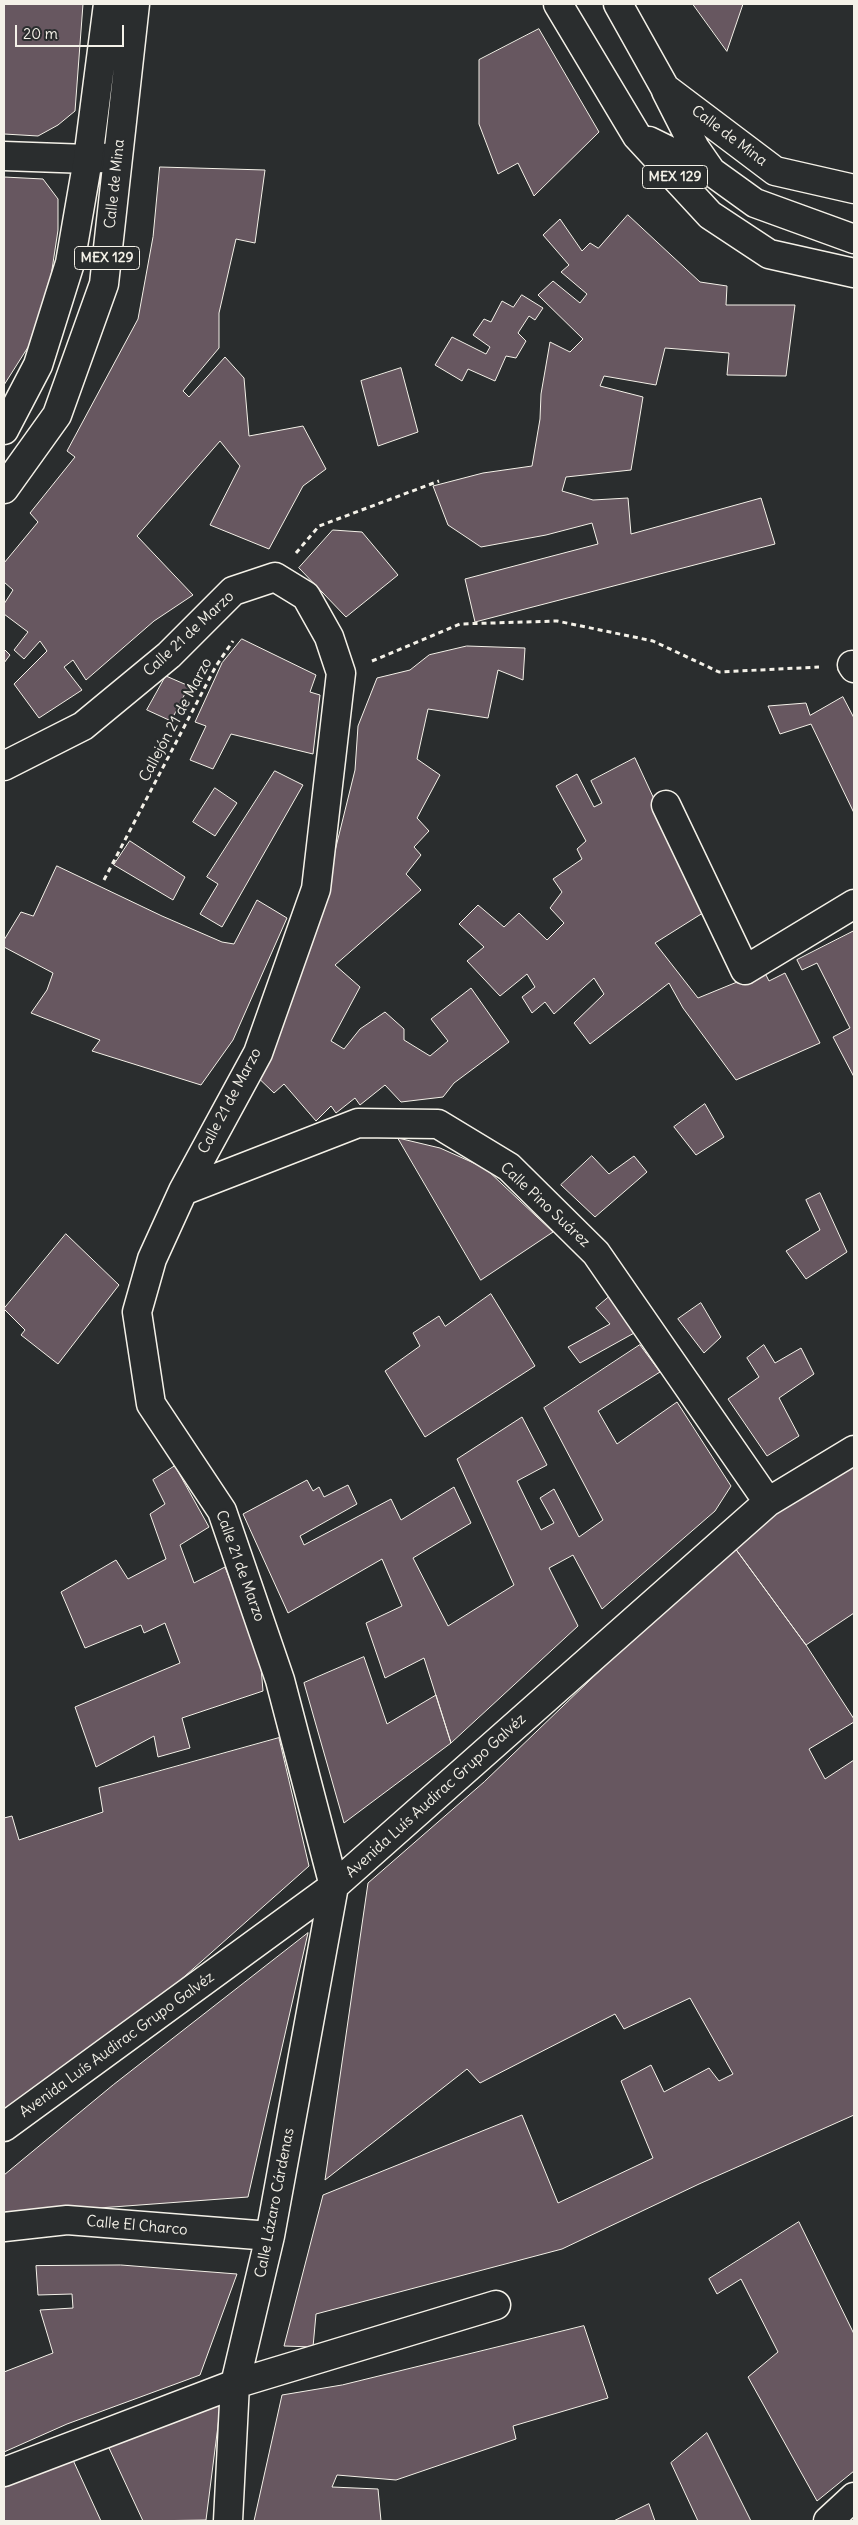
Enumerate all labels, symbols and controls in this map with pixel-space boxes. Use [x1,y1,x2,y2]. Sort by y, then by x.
scale bar [18,15,126,47]
text: 20 m [23,24,58,43]
street label: Calle de Mina [688,102,770,170]
street label: Calle de Mina [101,138,129,230]
road number: MEX 129 [642,166,708,188]
road number: MEX 129 [74,247,140,270]
street label: Calle 21 de Marzo [140,588,238,680]
street label: Callejón 21 de Marzo [136,655,216,785]
street label: Calle 21 de Marzo [195,1045,265,1157]
street label: Calle Pino Suárez [496,1159,594,1251]
street label: Calle 21 de Marzo [212,1508,268,1624]
street label: Avenida Luís Audirac Grupo Galvéz [342,1710,530,1882]
street label: Avenida Luís Audirac Grupo Galvéz [16,1968,218,2122]
street label: Calle Lázaro Cárdenas [252,2127,298,2279]
street label: Calle El Charco [86,2213,188,2239]

